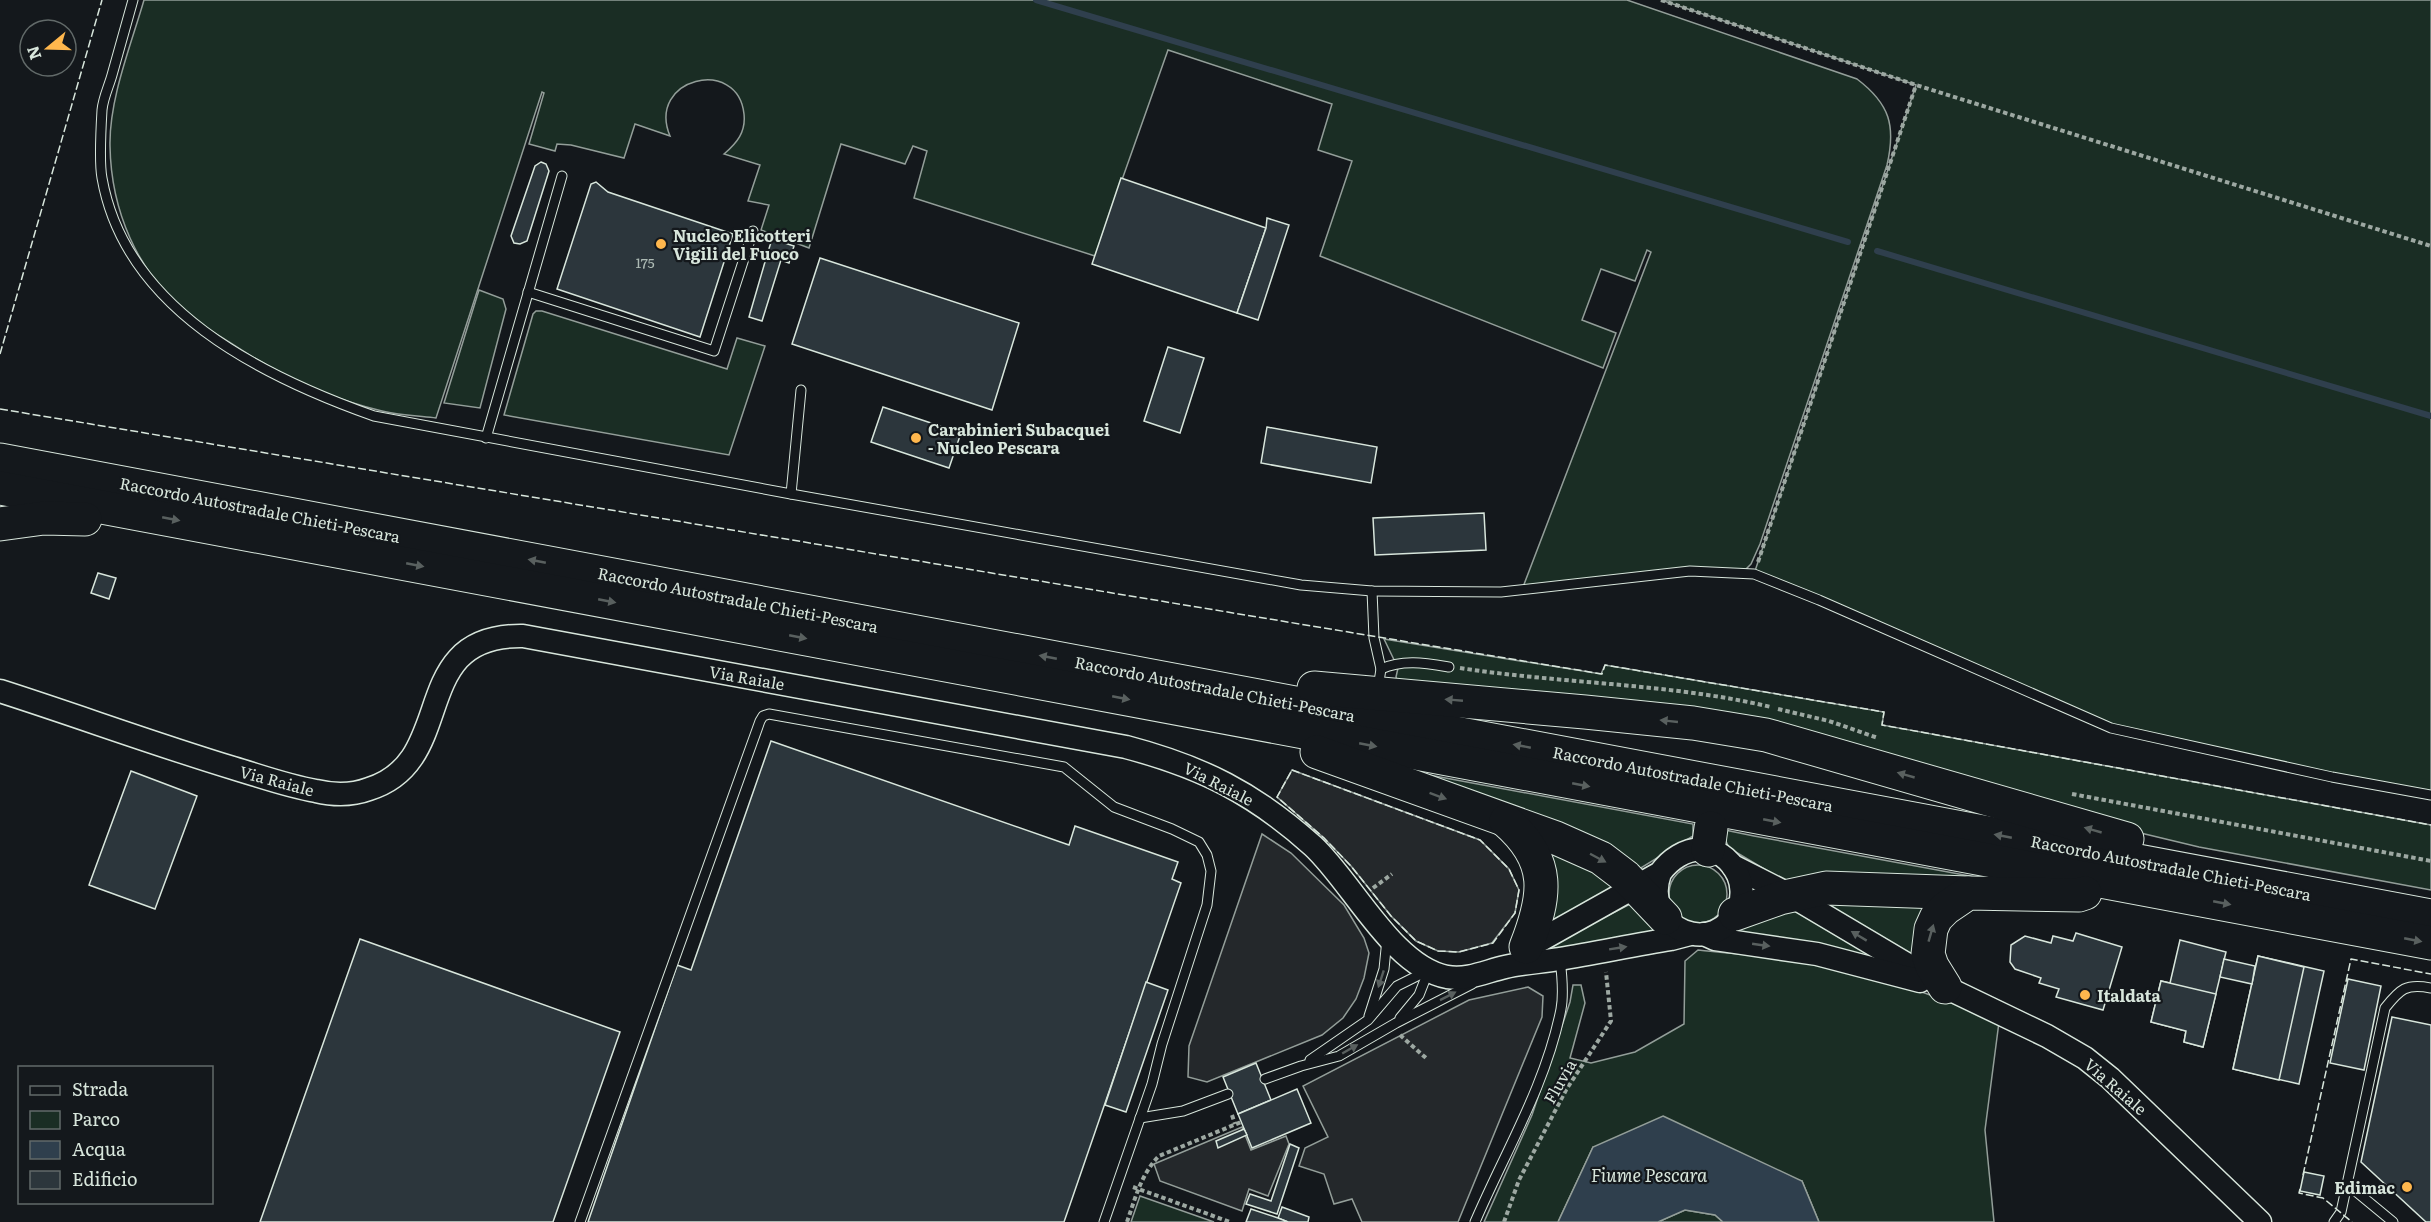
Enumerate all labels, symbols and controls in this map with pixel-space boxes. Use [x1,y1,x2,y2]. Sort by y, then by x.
north arrow [18,18,78,78]
text: N [19,43,46,63]
place label: Nucleo Elicotteri Vigili del Fuoco [673,223,811,265]
marker: Nucleo Elicotteri Vigili del Fuoco [654,237,668,251]
house number: 175 [635,252,655,272]
place label: Carabinieri Subacquei - Nucleo Pescara [928,417,1110,459]
marker: Carabinieri Subacquei - Nucleo Pescara [909,431,923,445]
street label: Raccordo Autostradale Chieti-Pescara [118,470,403,548]
one-way arrow [161,515,180,524]
one-way arrow [527,556,546,565]
street label: Raccordo Autostradale Chieti-Pescara [596,560,881,638]
one-way arrow [406,561,425,570]
one-way arrow [597,597,616,606]
one-way arrow [789,633,808,642]
street label: Raccordo Autostradale Chieti-Pescara [1073,649,1358,727]
one-way arrow [1038,652,1057,661]
street label: Via Raiale [707,659,787,695]
one-way arrow [1112,694,1131,703]
one-way arrow [1444,695,1463,705]
one-way arrow [1659,716,1678,726]
street label: Raccordo Autostradale Chieti-Pescara [1551,739,1836,817]
one-way arrow [1359,741,1378,750]
one-way arrow [1513,741,1532,750]
street label: Via Raiale [1180,755,1258,811]
street label: Via Raiale [237,759,317,801]
one-way arrow [1897,770,1915,780]
one-way arrow [1571,781,1590,790]
one-way arrow [1429,791,1447,801]
one-way arrow [1763,816,1782,825]
one-way arrow [2084,825,2102,834]
street label: Raccordo Autostradale Chieti-Pescara [2029,828,2314,906]
one-way arrow [1993,831,2012,840]
one-way arrow [1590,853,1607,863]
one-way arrow [2212,899,2231,908]
one-way arrow [1927,924,1936,942]
one-way arrow [1851,930,1867,941]
one-way arrow [2404,936,2423,945]
one-way arrow [1752,941,1771,950]
one-way arrow [1609,943,1628,952]
one-way arrow [1375,970,1385,988]
place label: Italdata [2097,983,2161,1007]
marker: Italdata [2078,988,2092,1002]
one-way arrow [1440,991,1457,1001]
one-way arrow [1342,1044,1359,1054]
street label: Via Raiale [2079,1052,2153,1120]
street label: Fluvia [1537,1054,1582,1108]
legend [18,1066,213,1204]
text: Strada [72,1075,129,1102]
text: Parco [72,1105,120,1132]
text: Acqua [72,1135,126,1162]
water label: Fiume Pescara [1591,1161,1708,1188]
text: Edificio [72,1165,138,1192]
place label: Edimac [2334,1175,2395,1199]
marker: Edimac [2400,1180,2414,1194]

